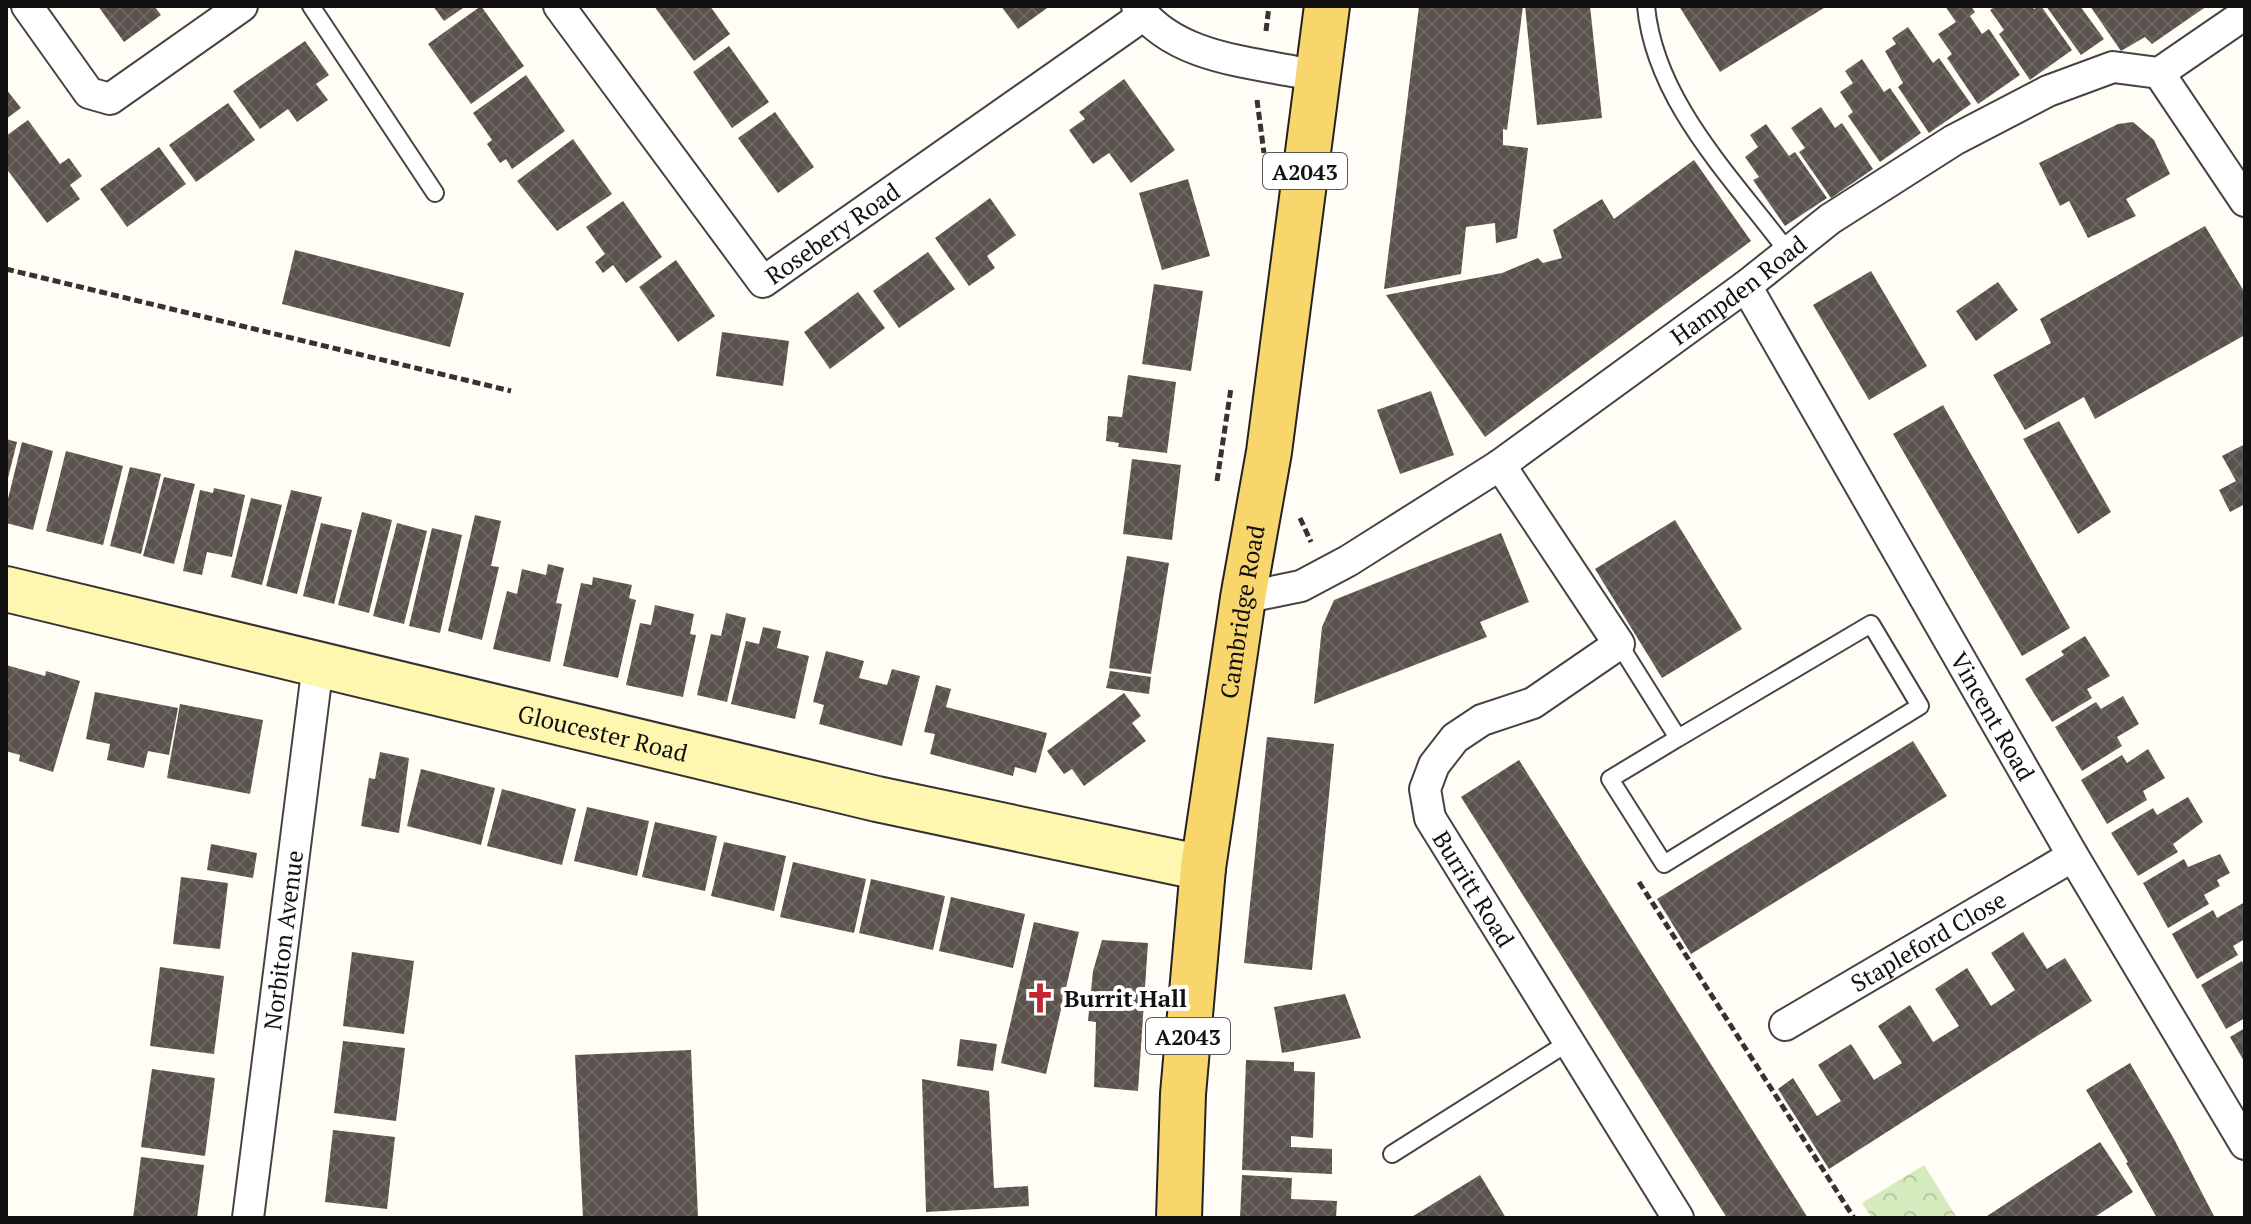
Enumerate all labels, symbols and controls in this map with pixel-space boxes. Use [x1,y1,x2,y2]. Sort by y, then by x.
road number: A2043 [1263,153,1347,189]
street label: Rosebery Road [759,175,906,291]
street label: Hampden Road [1664,228,1813,352]
street label: Cambridge Road [1212,523,1272,701]
street label: Vincent Road [1943,646,2042,786]
street label: Gloucester Road [515,697,691,769]
street label: Burritt Road [1426,825,1522,953]
street label: Norbiton Avenue [256,848,310,1032]
street label: Stapleford Close [1845,883,2012,999]
church icon: Burrit Hall [1023,981,1057,1015]
place label: Burrit Hall [1064,982,1187,1014]
road number: A2043 [1146,1018,1230,1054]

